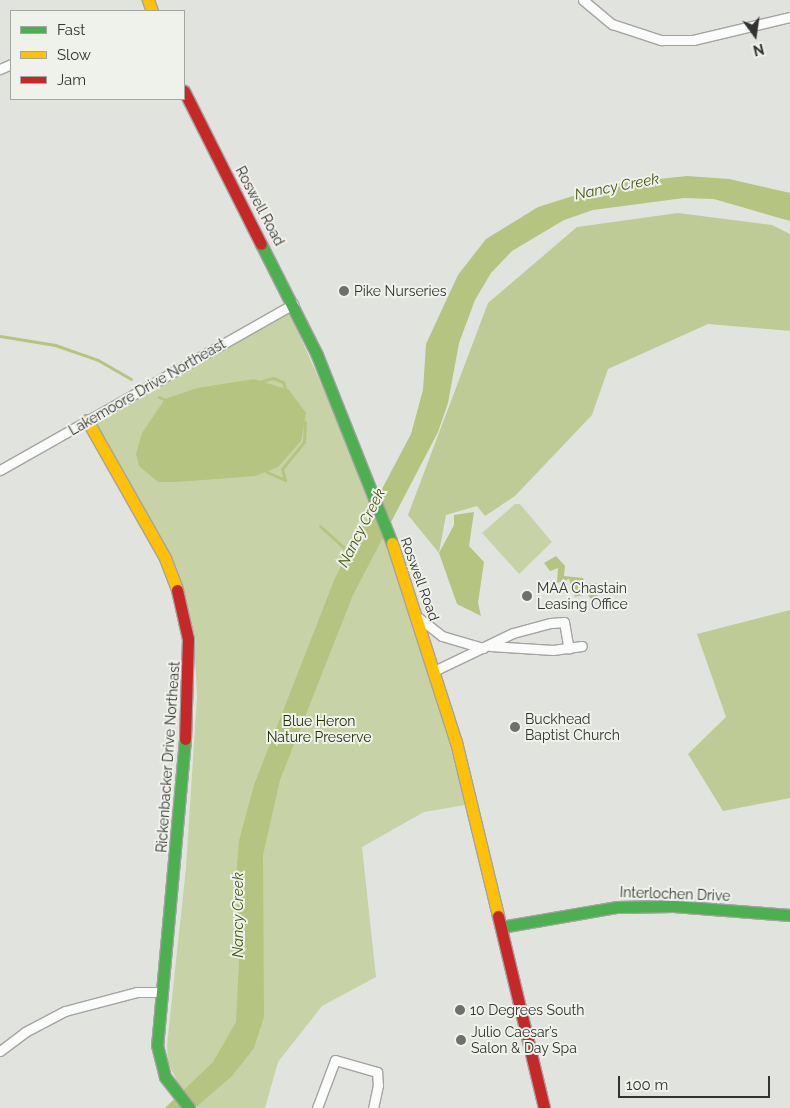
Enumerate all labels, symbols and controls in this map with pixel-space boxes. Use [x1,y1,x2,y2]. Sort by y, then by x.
legend [10,10,185,100]
north arrow [730,10,780,60]
text: Fast [57,21,85,39]
text: N [752,40,766,59]
text: Slow [57,46,91,64]
text: Jam [57,71,86,89]
street label: Roswell Road [232,163,288,249]
water label: Nancy Creek [573,170,661,204]
place label: Pike Nurseries [354,283,447,299]
marker: Pike Nurseries [338,285,350,297]
street label: Lakemoore Drive Northeast [66,335,228,439]
water label: Nancy Creek [334,486,390,570]
street label: Roswell Road [397,535,443,623]
place label: MAA Chastain Leasing Office [537,580,628,612]
marker: MAA Chastain Leasing Office [521,590,533,602]
street label: Rickenbacker Drive Northeast [153,661,183,853]
place label: Buckhead Baptist Church [525,711,620,744]
park label: Blue Heron Nature Preserve [267,713,371,746]
marker: Buckhead Baptist Church [509,721,521,733]
water label: Nancy Creek [230,872,248,958]
street label: Interlochen Drive [619,884,731,904]
place label: 10 Degrees South [470,1002,584,1018]
marker: 10 Degrees South [454,1004,466,1016]
place label: Julio Caesar’s Salon & Day Spa [471,1024,577,1056]
marker: Julio Caesar’s Salon & Day Spa [455,1034,467,1046]
scale bar [620,1066,772,1098]
text: 100 m [626,1076,668,1094]

